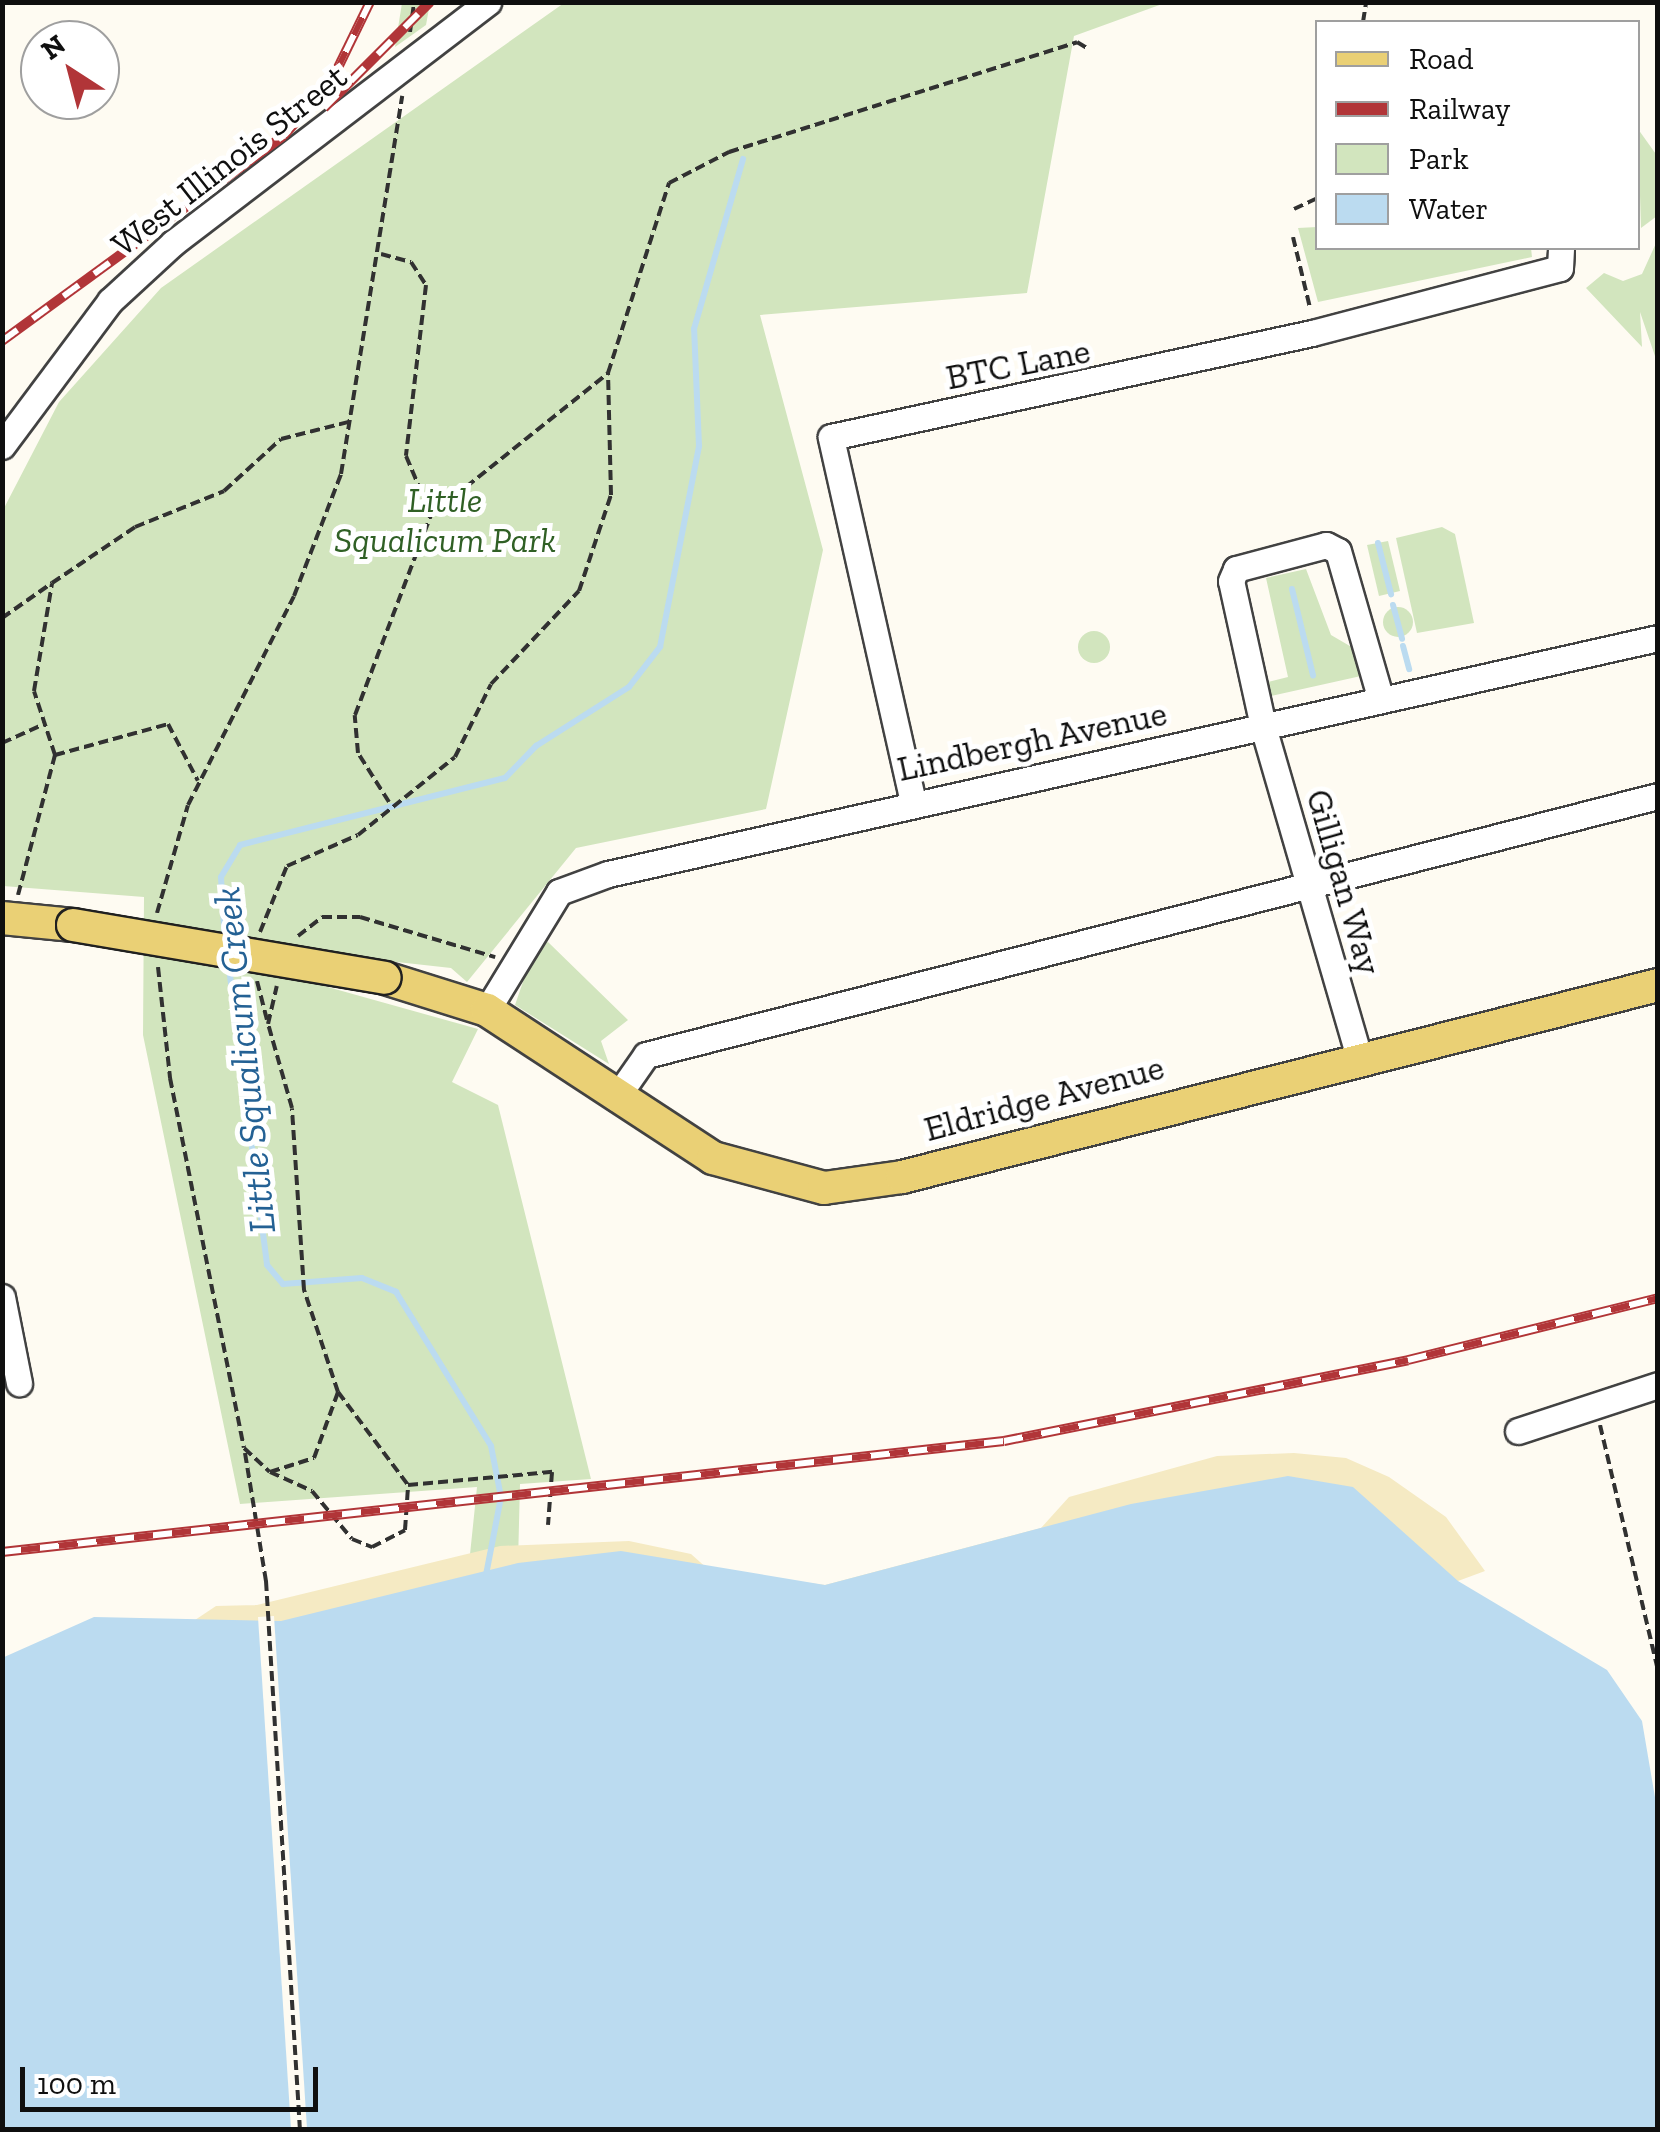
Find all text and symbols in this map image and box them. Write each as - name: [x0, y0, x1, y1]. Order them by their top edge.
- north arrow: [20, 20, 120, 120]
- legend: [1315, 20, 1640, 250]
- text: N: [35, 27, 72, 67]
- text: Road: [1409, 41, 1474, 77]
- street label: West Illinois Street: [103, 55, 355, 265]
- text: Railway: [1409, 91, 1510, 127]
- text: Park: [1409, 141, 1469, 177]
- text: Water: [1409, 191, 1488, 227]
- street label: BTC Lane: [942, 329, 1094, 399]
- park label: Little Squalicum Park: [334, 479, 556, 561]
- street label: Lindbergh Avenue: [893, 692, 1171, 790]
- street label: Gilligan Way: [1297, 784, 1391, 980]
- water label: Little Squalicum Creek: [204, 884, 286, 1236]
- street label: Eldridge Avenue: [919, 1046, 1169, 1150]
- scale bar: [25, 2047, 322, 2109]
- text: 100 m: [37, 2066, 116, 2102]

